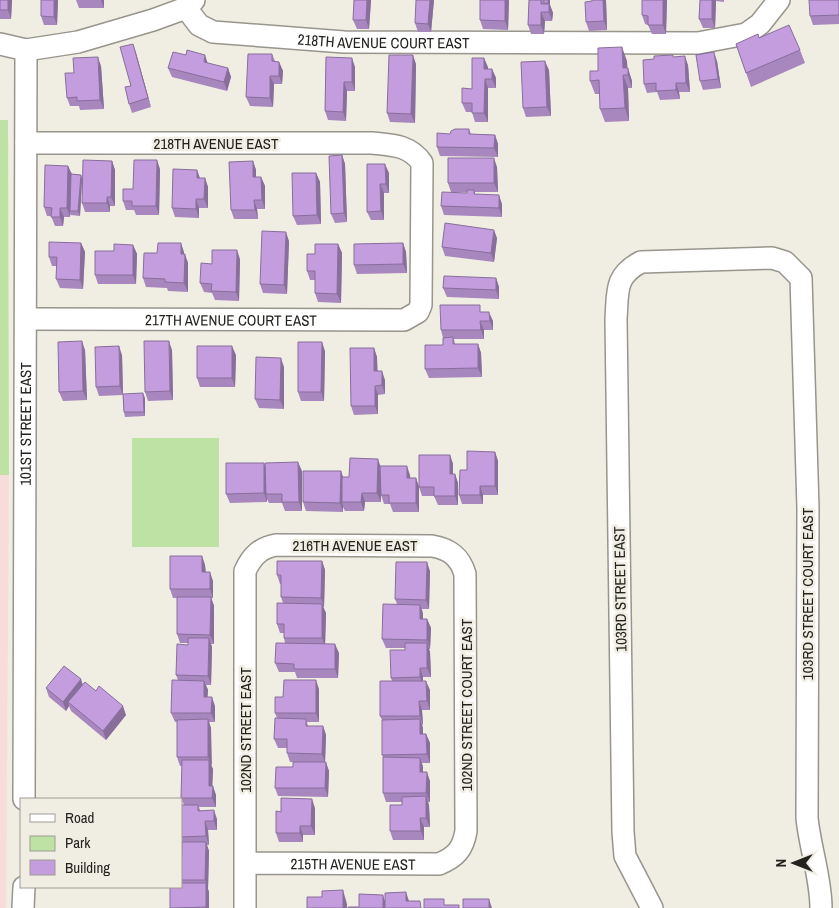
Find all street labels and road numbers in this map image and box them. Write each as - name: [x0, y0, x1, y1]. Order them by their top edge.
- street label: 218TH AVENUE COURT EAST: [297, 28, 470, 53]
- street label: 218TH AVENUE EAST: [154, 133, 279, 154]
- street label: 217TH AVENUE COURT EAST: [145, 309, 317, 330]
- street label: 101ST STREET EAST: [14, 362, 36, 486]
- street label: 103RD STREET COURT EAST: [797, 507, 818, 680]
- street label: 103RD STREET EAST: [608, 526, 632, 652]
- street label: 216TH AVENUE EAST: [293, 535, 418, 556]
- street label: 102ND STREET COURT EAST: [456, 618, 477, 791]
- street label: 102ND STREET EAST: [235, 667, 256, 793]
- street label: 215TH AVENUE EAST: [290, 853, 416, 874]

